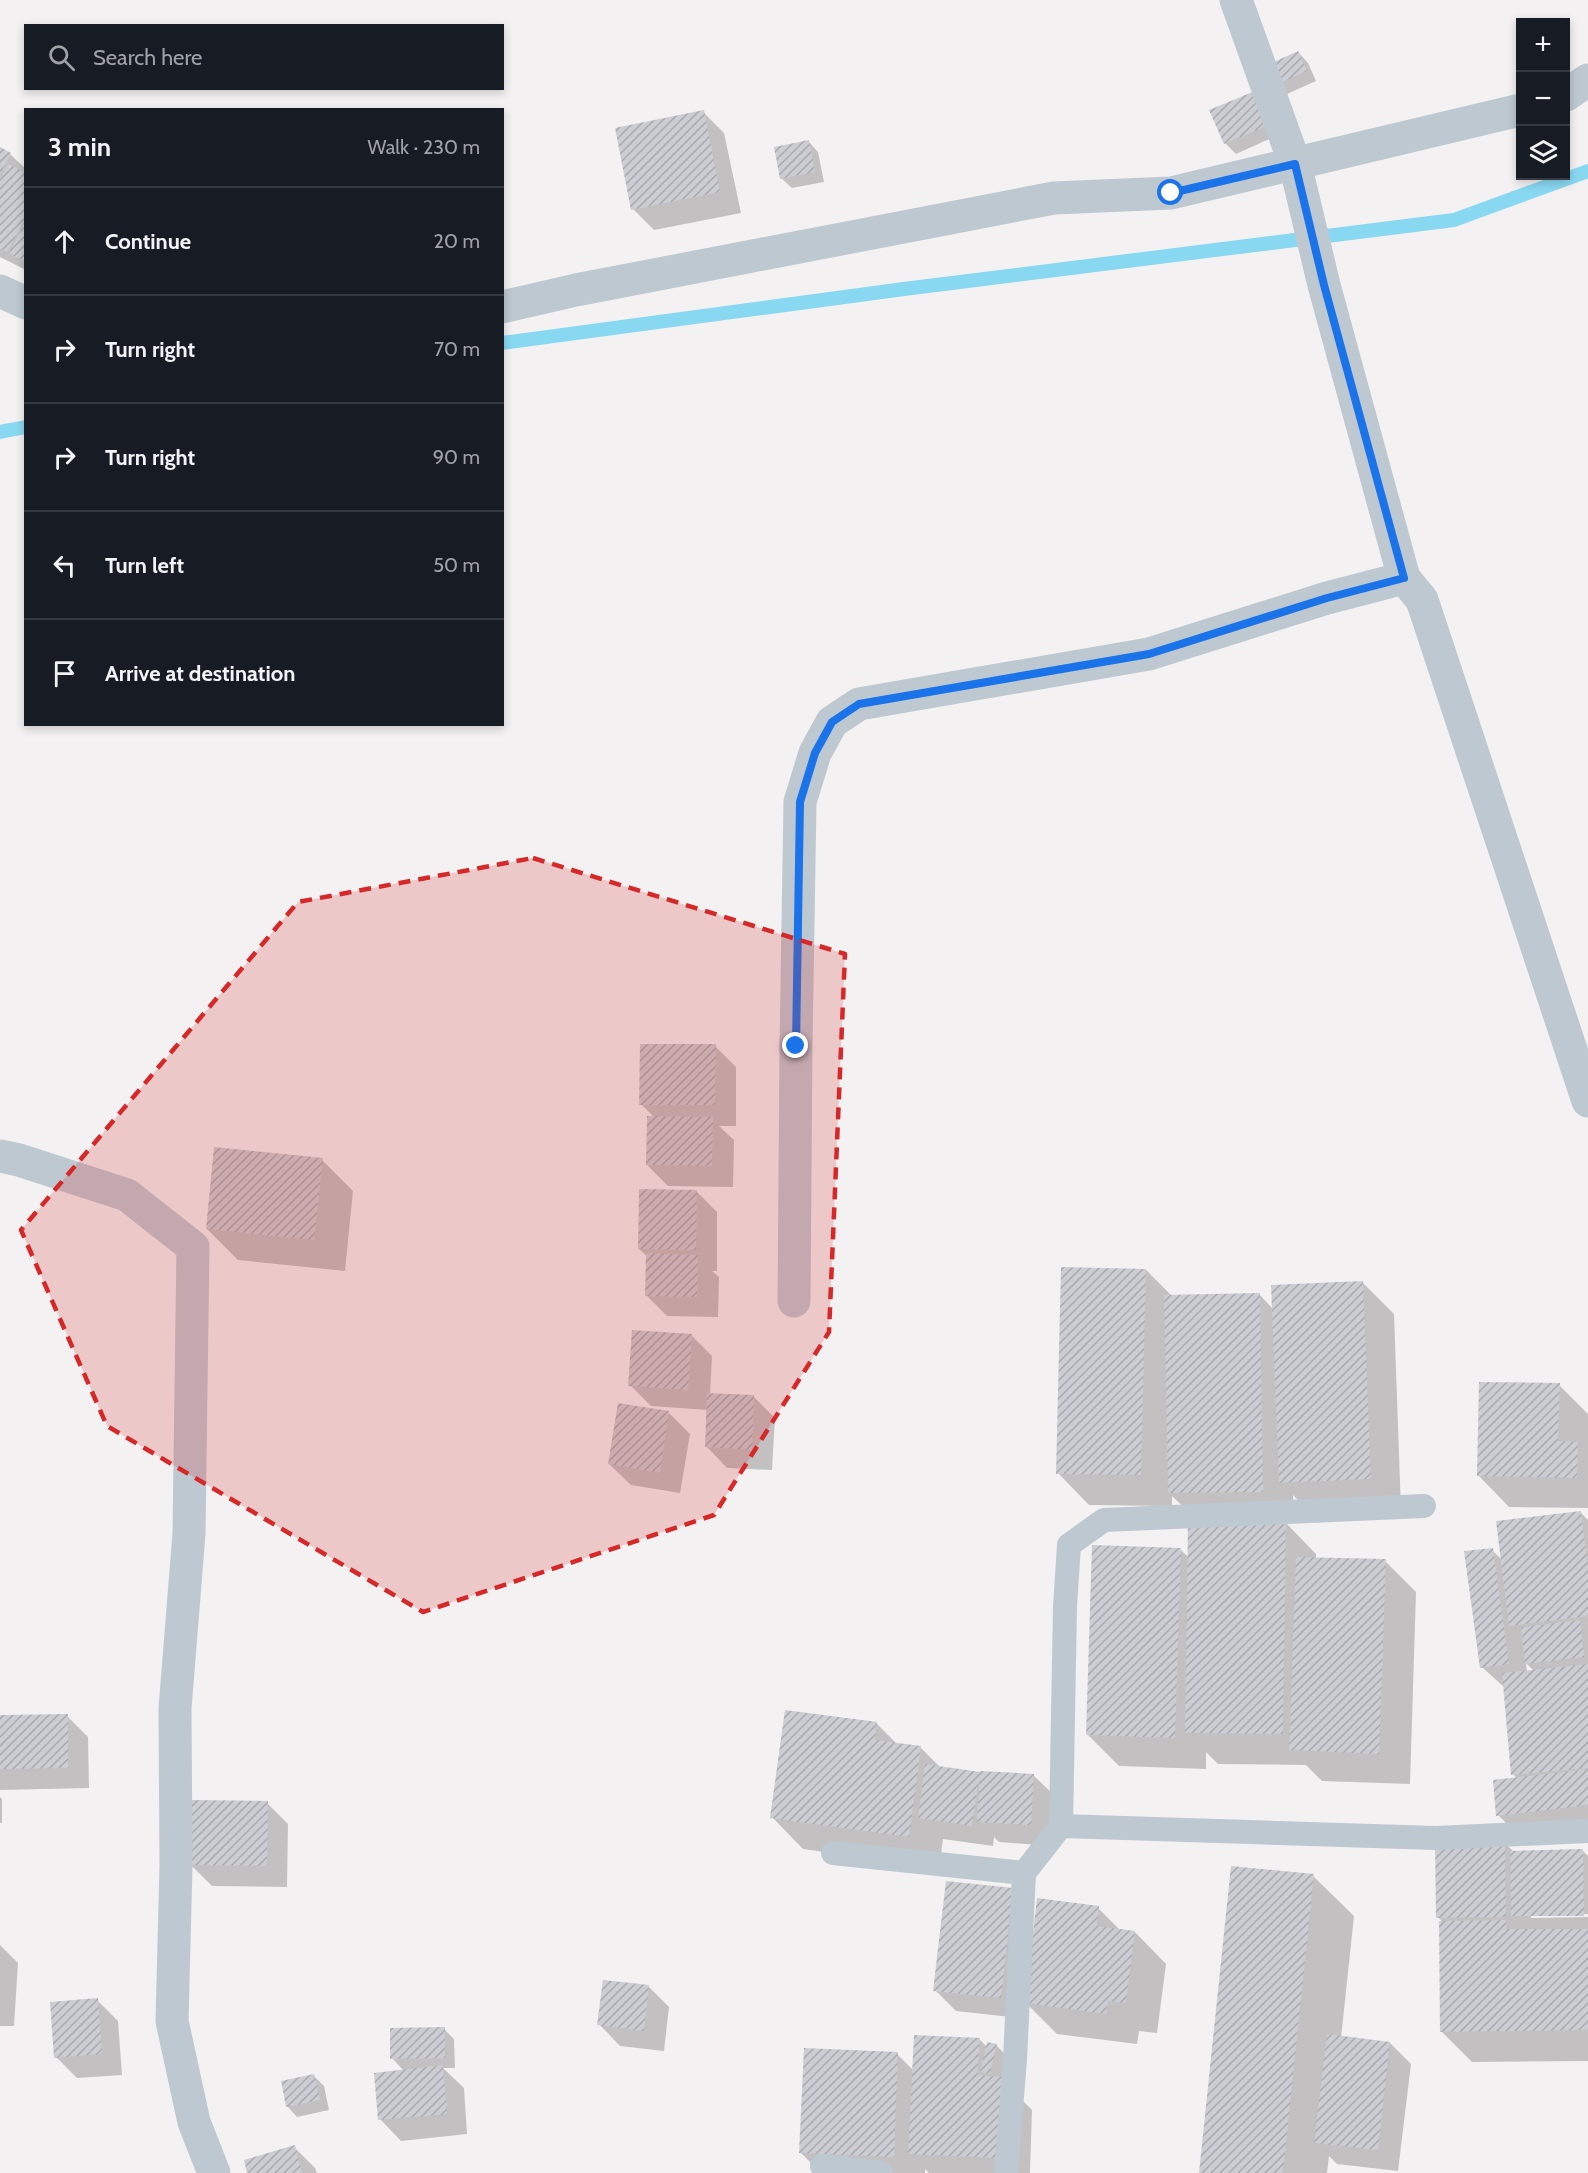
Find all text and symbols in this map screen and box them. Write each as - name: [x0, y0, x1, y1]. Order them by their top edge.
- map controls: [1516, 18, 1570, 180]
- button: +: [1516, 18, 1570, 72]
- search box: [24, 24, 504, 90]
- icon: search: [45, 41, 78, 74]
- text: Search here: [93, 44, 202, 71]
- button: −: [1516, 72, 1570, 126]
- button: layers: [1516, 126, 1570, 180]
- text: 3 min: [48, 131, 111, 163]
- text: Walk · 230 m: [368, 135, 480, 159]
- route start: [1157, 179, 1183, 205]
- icon: ahead: [48, 225, 81, 258]
- text: Continue: [105, 228, 191, 255]
- text: 20 m: [434, 229, 480, 253]
- icon: right: [48, 333, 81, 366]
- text: Turn right: [105, 336, 195, 363]
- text: 70 m: [434, 337, 480, 361]
- icon: right: [48, 441, 81, 474]
- text: Turn right: [105, 444, 195, 471]
- text: 90 m: [433, 445, 480, 469]
- icon: left: [48, 549, 81, 582]
- text: Turn left: [105, 552, 184, 579]
- text: 50 m: [433, 553, 480, 577]
- icon: arrive: [48, 657, 81, 690]
- text: Arrive at destination: [105, 660, 295, 687]
- route end: [782, 1032, 808, 1058]

